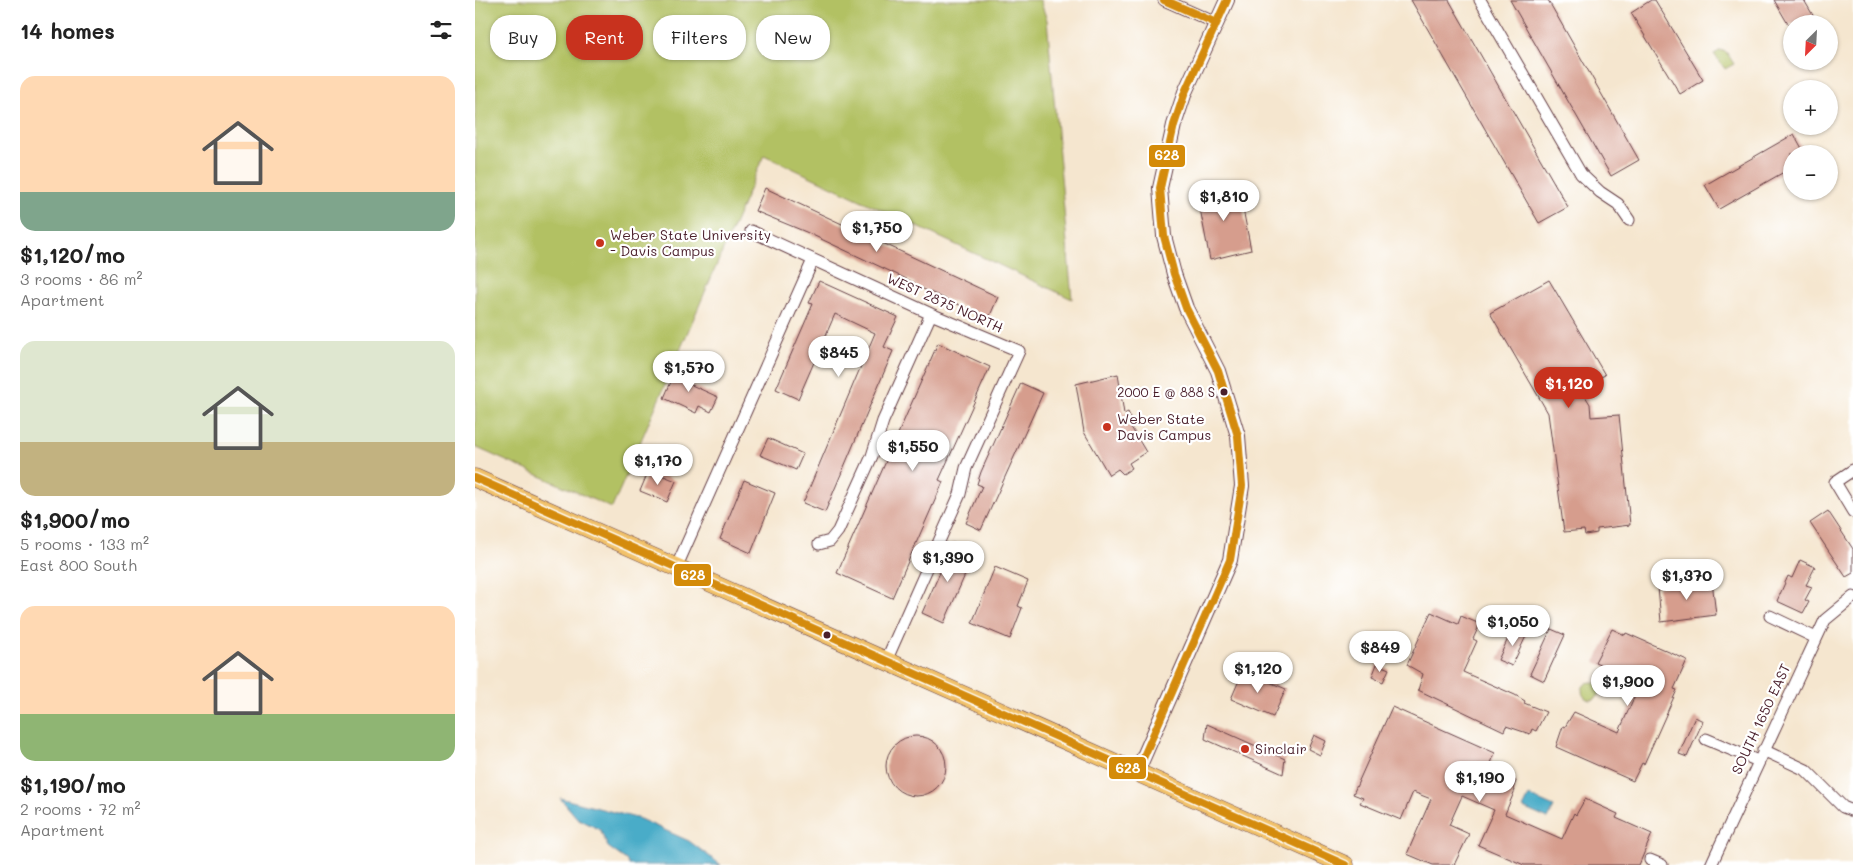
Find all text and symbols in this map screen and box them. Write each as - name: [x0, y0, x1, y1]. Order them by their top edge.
- chip: Buy: [490, 15, 556, 60]
- chip: Rent: [566, 15, 643, 60]
- chip: Filters: [653, 15, 746, 60]
- chip: New: [756, 15, 830, 60]
- north arrow: [1783, 15, 1837, 70]
- map controls: [1783, 15, 1838, 200]
- icon: filters: [427, 16, 455, 44]
- text: 14 homes: [20, 17, 115, 44]
- button: +: [1783, 80, 1838, 135]
- icon: home: [193, 108, 283, 198]
- line badge: 628: [1148, 144, 1186, 168]
- text: 628: [1155, 145, 1180, 164]
- button: −: [1783, 145, 1838, 200]
- pin: $1,810: [1183, 180, 1265, 222]
- text: $1,810: [1199, 185, 1249, 206]
- pin: $1,750: [836, 210, 918, 253]
- text: $1,750: [852, 216, 902, 237]
- place label: Weber State University - Davis Campus: [610, 225, 771, 260]
- marker: Weber State University - Davis Campus: [594, 237, 606, 249]
- text: $1,120/mo: [20, 241, 125, 268]
- text: 3 rooms · 86 m²: [20, 268, 143, 289]
- street label: WEST 2875 NORTH: [884, 268, 1006, 337]
- text: Apartment: [20, 289, 105, 310]
- pin: $845: [809, 336, 869, 378]
- text: $845: [819, 341, 859, 362]
- pin: $1,570: [648, 350, 730, 393]
- text: $1,570: [664, 356, 714, 377]
- pin: $1,120: [1528, 366, 1610, 409]
- text: $1,120: [1545, 372, 1593, 393]
- icon: home: [193, 373, 283, 463]
- place label: 2000 E @ 888 S: [1117, 383, 1215, 400]
- marker: 2000 E @ 888 S: [1219, 387, 1229, 397]
- place label: Weber State Davis Campus: [1117, 409, 1211, 444]
- marker: Weber State Davis Campus: [1101, 421, 1113, 433]
- pin: $1,550: [872, 430, 954, 472]
- text: $1,550: [888, 435, 938, 456]
- pin: $1,170: [617, 444, 699, 486]
- text: $1,170: [634, 449, 682, 470]
- text: $1,900/mo: [20, 506, 130, 533]
- text: 5 rooms · 133 m²: [20, 533, 149, 554]
- pin: $1,390: [907, 540, 989, 583]
- text: $1,390: [922, 546, 974, 567]
- text: East 800 South: [20, 554, 137, 575]
- pin: $1,370: [1646, 558, 1728, 601]
- line badge: 628: [673, 563, 712, 587]
- text: $1,370: [1662, 564, 1712, 585]
- text: 628: [681, 565, 706, 584]
- pin: $1,050: [1472, 604, 1554, 647]
- text: $1,050: [1487, 610, 1539, 631]
- unlabelled marker: [822, 630, 832, 640]
- pin: $849: [1350, 630, 1410, 673]
- text: $849: [1360, 636, 1400, 657]
- icon: home: [193, 638, 283, 728]
- pin: $1,120: [1217, 652, 1299, 694]
- text: $1,120: [1234, 657, 1282, 678]
- street label: SOUTH 1650 EAST: [1727, 660, 1795, 777]
- pin: $1,900: [1587, 664, 1669, 707]
- text: $1,900: [1602, 670, 1654, 691]
- place label: Sinclair: [1255, 739, 1307, 758]
- marker: Sinclair: [1239, 743, 1251, 755]
- line badge: 628: [1108, 756, 1147, 780]
- text: 628: [1116, 758, 1141, 777]
- pin: $1,190: [1439, 760, 1521, 803]
- text: $1,190: [1456, 766, 1504, 787]
- text: $1,190/mo: [20, 771, 126, 798]
- text: 2 rooms · 72 m²: [20, 798, 141, 819]
- text: Apartment: [20, 819, 105, 840]

